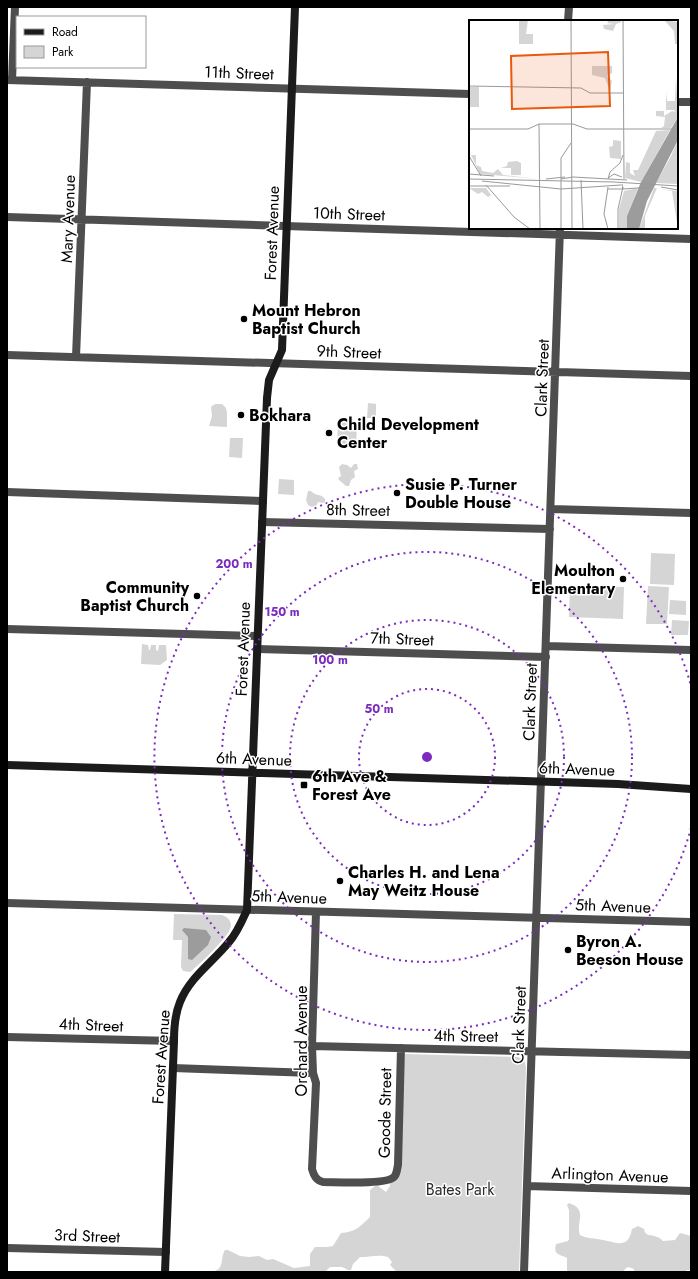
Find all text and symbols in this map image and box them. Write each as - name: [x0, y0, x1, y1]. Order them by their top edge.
- legend: [16, 16, 146, 68]
- inset map: [469, 20, 678, 229]
- text: Road: [52, 23, 78, 41]
- text: Park: [52, 43, 74, 61]
- street label: 11th Street: [204, 60, 274, 86]
- street label: Mary Avenue: [55, 174, 81, 264]
- street label: Forest Avenue: [259, 185, 285, 281]
- street label: 10th Street: [313, 201, 386, 227]
- place label: Mount Hebron Baptist Church: [252, 299, 361, 340]
- marker: Mount Hebron Baptist Church: [239, 314, 249, 324]
- street label: 9th Street: [316, 339, 382, 365]
- street label: Clark Street: [529, 339, 555, 417]
- place label: Bokhara: [249, 404, 311, 427]
- marker: Bokhara: [236, 410, 246, 420]
- place label: Child Development Center: [337, 413, 480, 454]
- marker: Child Development Center: [324, 428, 334, 438]
- place label: Susie P. Turner Double House: [405, 473, 518, 514]
- marker: Susie P. Turner Double House: [392, 488, 402, 498]
- street label: 8th Street: [326, 498, 390, 522]
- text: 200 m: [215, 555, 253, 573]
- place label: Moulton Elementary: [531, 559, 616, 600]
- marker: Moulton Elementary: [618, 574, 628, 584]
- place label: Community Baptist Church: [80, 576, 190, 617]
- marker: Community Baptist Church: [192, 591, 202, 601]
- street label: Forest Avenue: [230, 601, 256, 697]
- text: 150 m: [264, 603, 300, 621]
- street label: 7th Street: [370, 626, 434, 652]
- text: 100 m: [312, 651, 348, 669]
- street label: Clark Street: [517, 663, 543, 741]
- text: 50 m: [364, 700, 394, 718]
- street label: 6th Avenue: [216, 746, 292, 772]
- centre of rings: [420, 750, 434, 764]
- street label: 6th Avenue: [539, 756, 615, 782]
- place label: 6th Ave & Forest Ave: [312, 765, 391, 806]
- marker: 6th Ave & Forest Ave: [299, 780, 309, 790]
- place label: Charles H. and Lena May Weitz House: [348, 861, 500, 902]
- marker: Charles H. and Lena May Weitz House: [335, 876, 345, 886]
- street label: 5th Avenue: [251, 884, 327, 910]
- street label: 5th Avenue: [575, 893, 651, 919]
- place label: Byron A. Beeson House: [576, 930, 683, 971]
- marker: Byron A. Beeson House: [563, 945, 573, 955]
- street label: Orchard Avenue: [290, 986, 313, 1096]
- street label: Clark Street: [506, 986, 532, 1064]
- street label: Forest Avenue: [146, 1009, 176, 1105]
- street label: 4th Street: [58, 1012, 124, 1038]
- street label: 4th Street: [434, 1024, 499, 1048]
- street label: Goode Street: [373, 1068, 397, 1158]
- street label: Arlington Avenue: [551, 1161, 669, 1189]
- park label: Bates Park: [426, 1178, 495, 1201]
- street label: 3rd Street: [53, 1223, 121, 1249]

